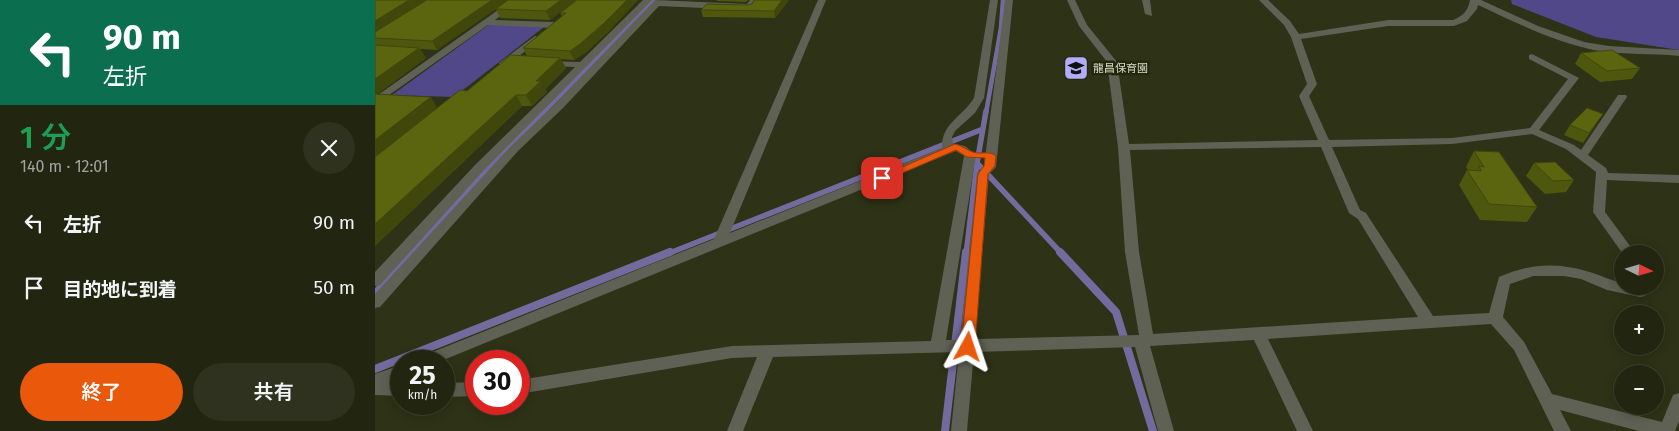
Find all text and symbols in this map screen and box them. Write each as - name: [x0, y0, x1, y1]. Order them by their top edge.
- text: 90 m: [103, 16, 181, 58]
- icon: left: [20, 20, 85, 85]
- school or university icon: 龍昌保育園: [1063, 55, 1089, 81]
- place label: 龍昌保育園: [1093, 62, 1148, 75]
- text: 左折: [103, 63, 147, 90]
- text: 1 分: [20, 120, 71, 156]
- button: close: [303, 122, 355, 174]
- text: 140 m · 12:01: [20, 157, 109, 176]
- pin: [861, 157, 903, 199]
- icon: arrive: [868, 164, 896, 192]
- icon: left: [20, 209, 48, 237]
- text: 90 m: [313, 211, 355, 234]
- text: 左折: [63, 213, 101, 236]
- north arrow: [1614, 245, 1664, 295]
- map controls: [1614, 245, 1664, 415]
- icon: arrive: [20, 274, 48, 302]
- text: 50 m: [314, 276, 355, 299]
- text: 目的地に到着: [63, 278, 177, 301]
- button: +: [1614, 305, 1664, 355]
- position arrow: [941, 320, 993, 372]
- speed limit sign: 30: [465, 350, 530, 415]
- text: 25: [409, 361, 436, 391]
- button: 終了: [20, 363, 183, 421]
- button: 共有: [193, 363, 355, 421]
- button: −: [1614, 365, 1664, 415]
- text: km/h: [408, 388, 437, 402]

